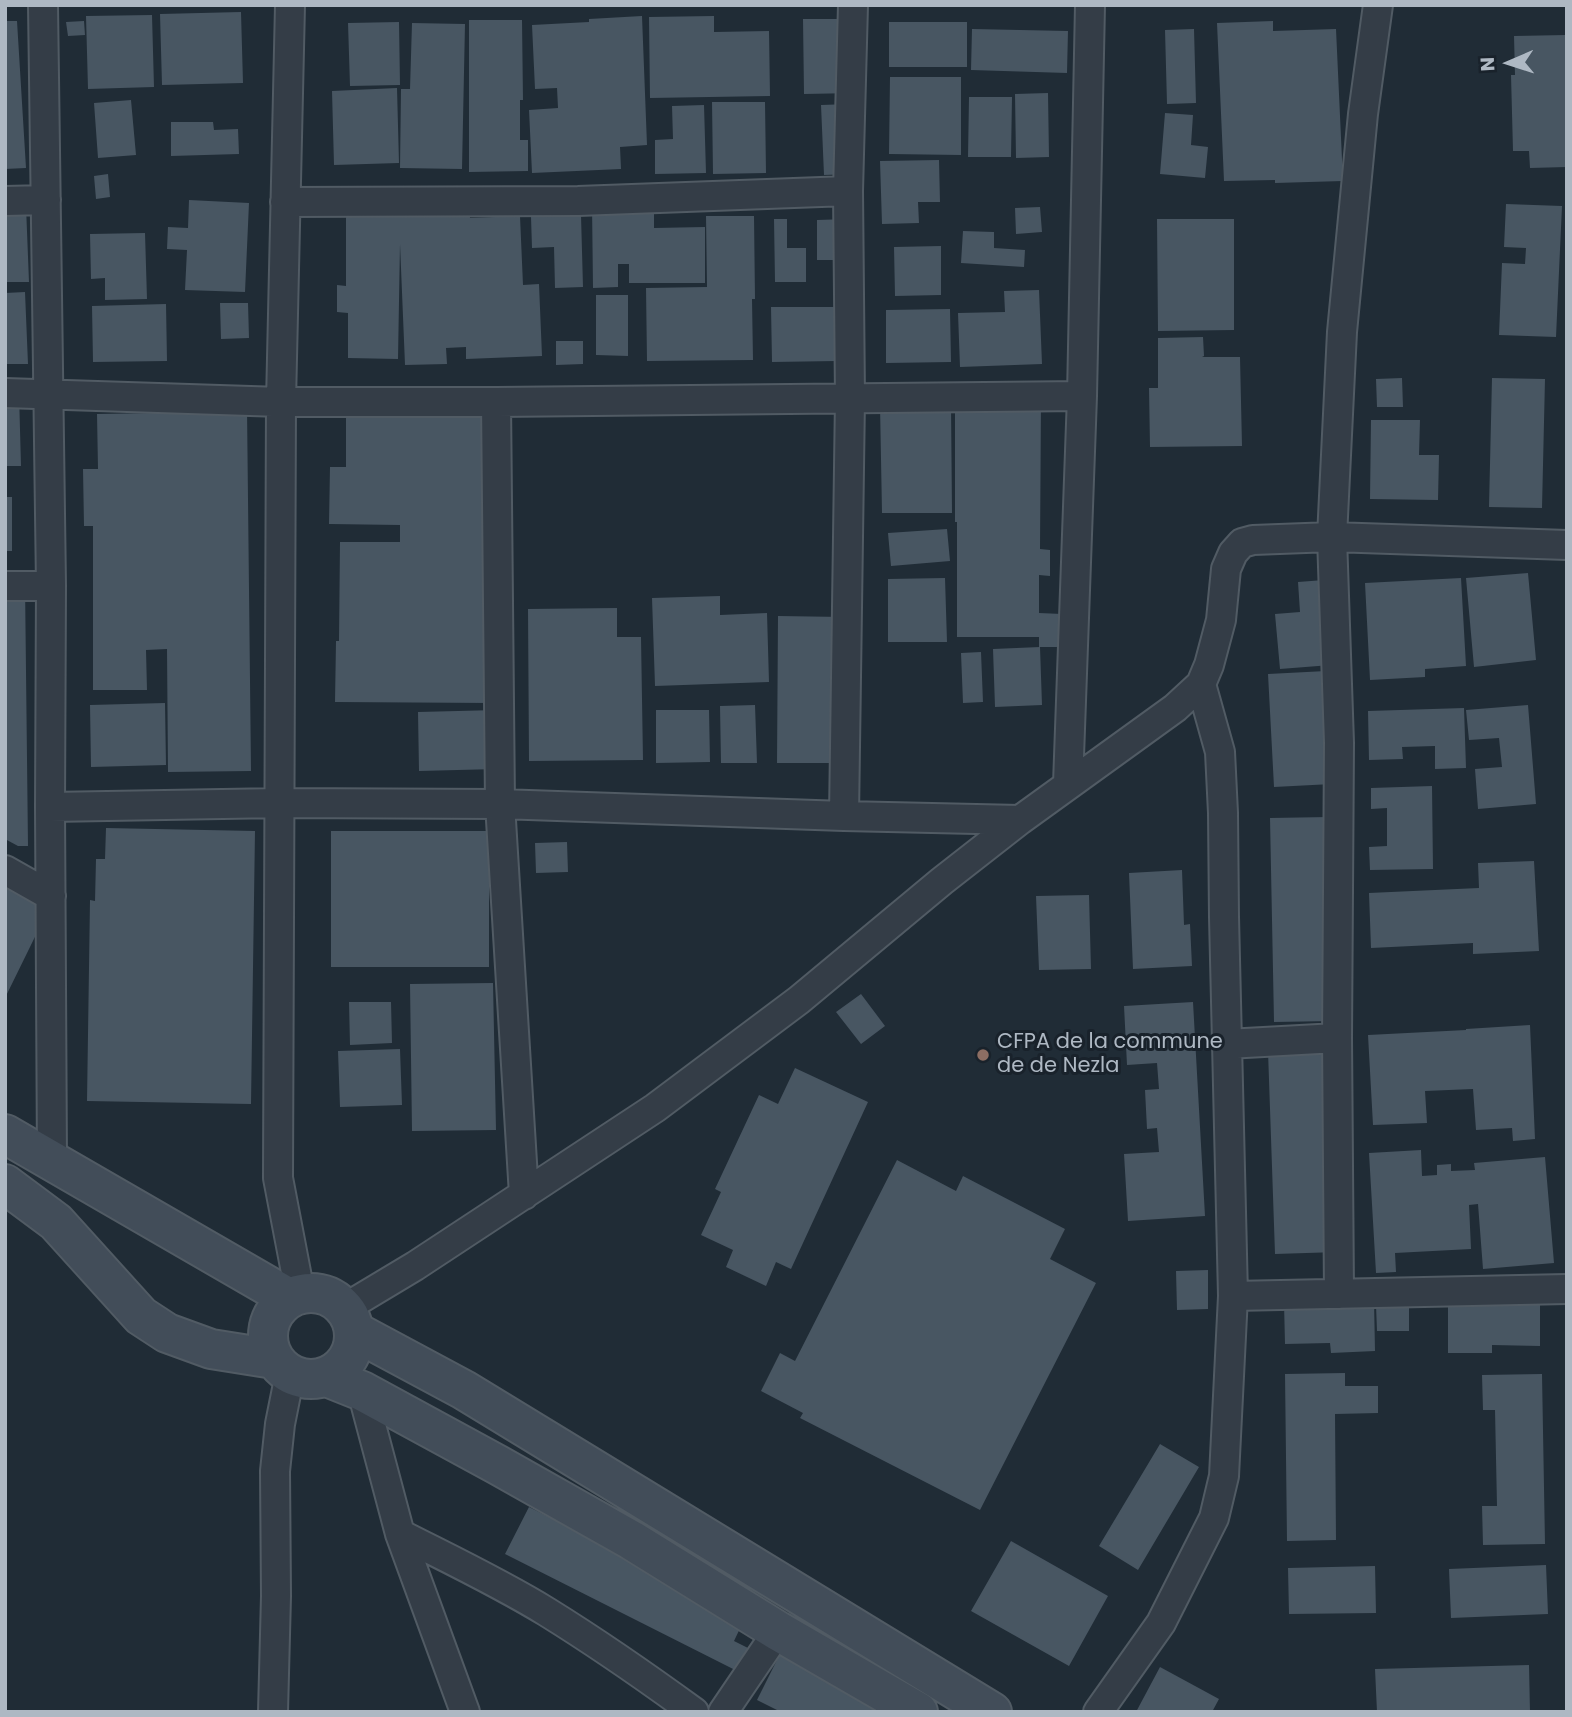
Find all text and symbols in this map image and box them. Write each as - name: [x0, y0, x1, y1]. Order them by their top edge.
- north arrow: [1474, 28, 1544, 98]
- text: N: [1474, 56, 1501, 72]
- place label: CFPA de la commune de de Nezla: [997, 1030, 1223, 1080]
- marker: CFPA de la commune de de Nezla: [975, 1047, 991, 1063]

